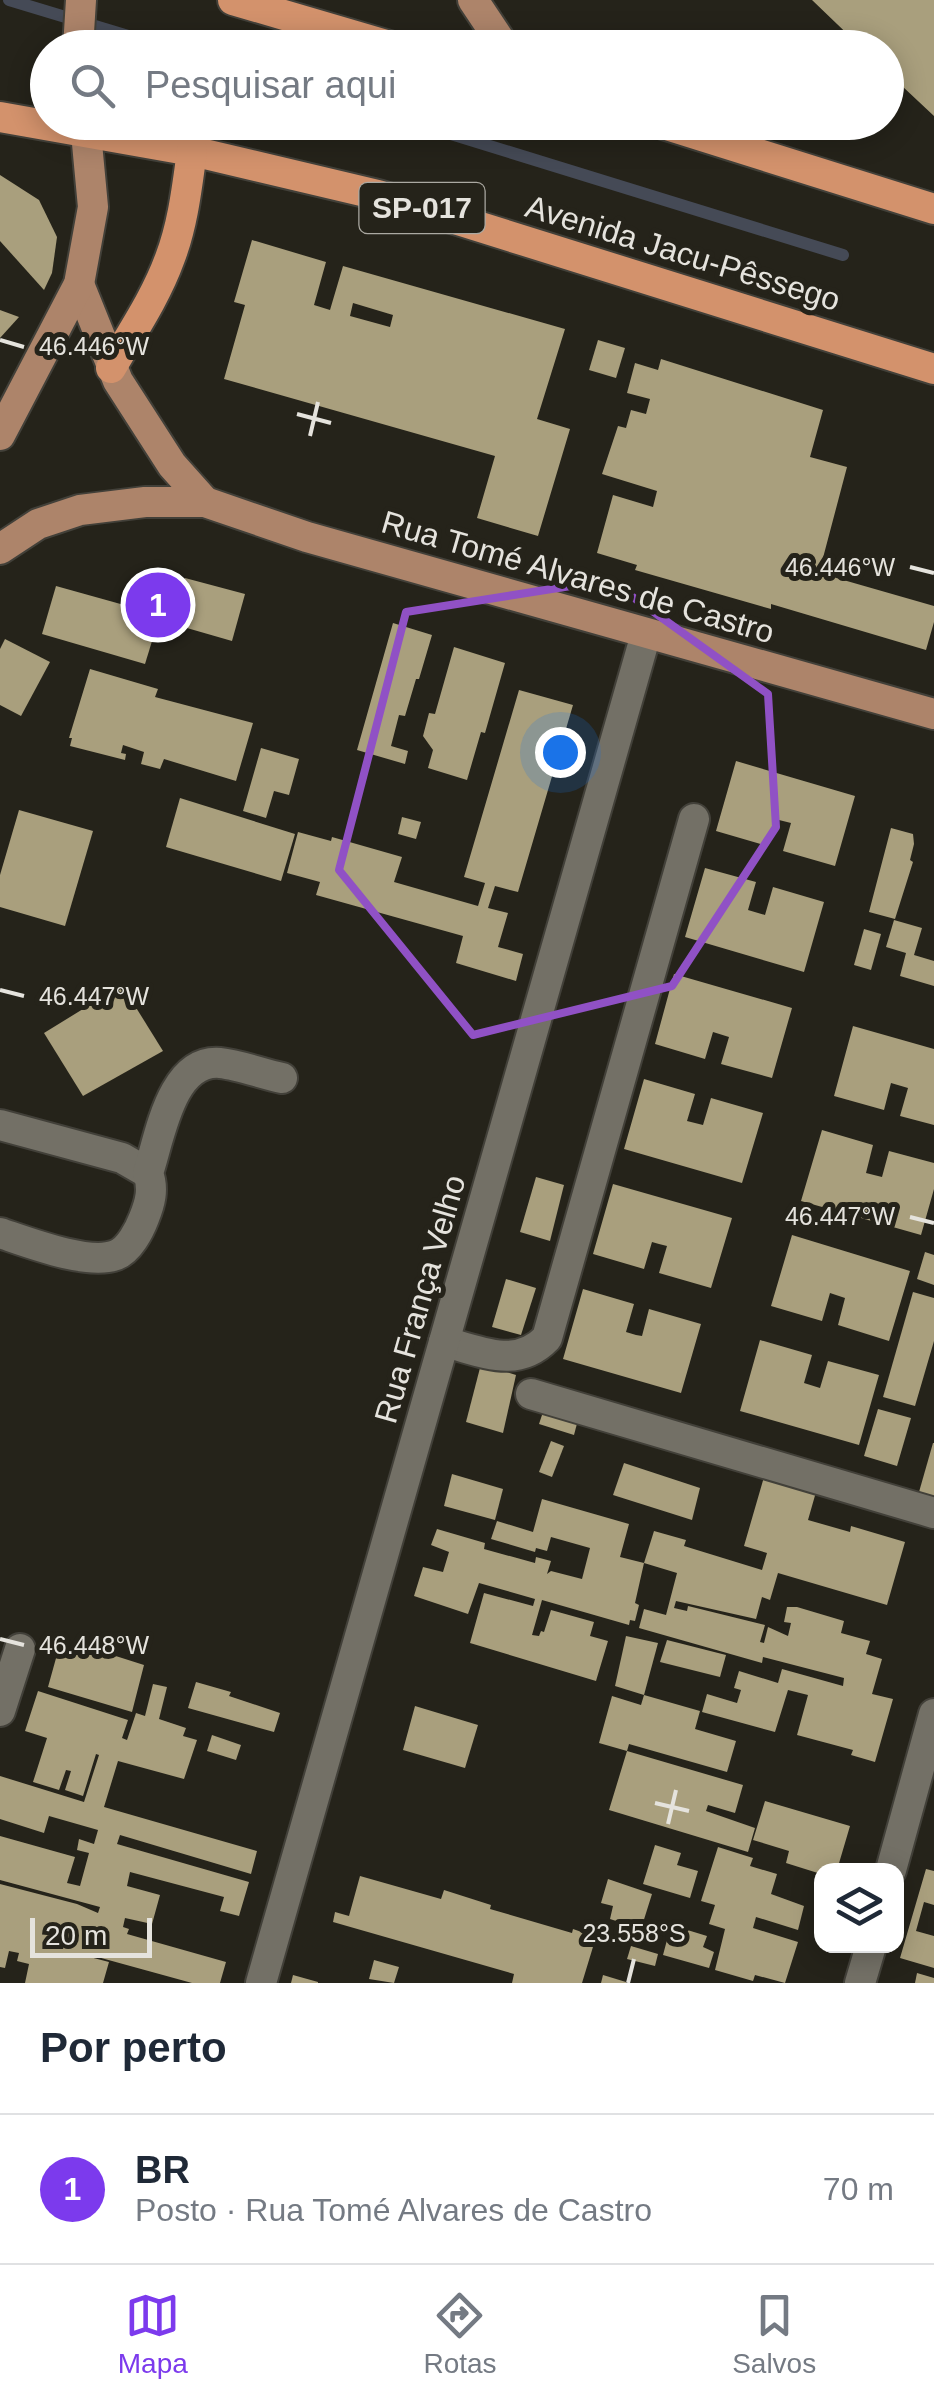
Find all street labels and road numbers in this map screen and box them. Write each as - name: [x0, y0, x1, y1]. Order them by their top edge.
- road number: SP-017: [360, 183, 484, 233]
- street label: Avenida Jacu-Pêssego: [522, 188, 844, 318]
- street label: Rua Tomé Alvares de Castro: [378, 504, 778, 650]
- street label: Rua França Velho: [367, 1171, 473, 1427]

